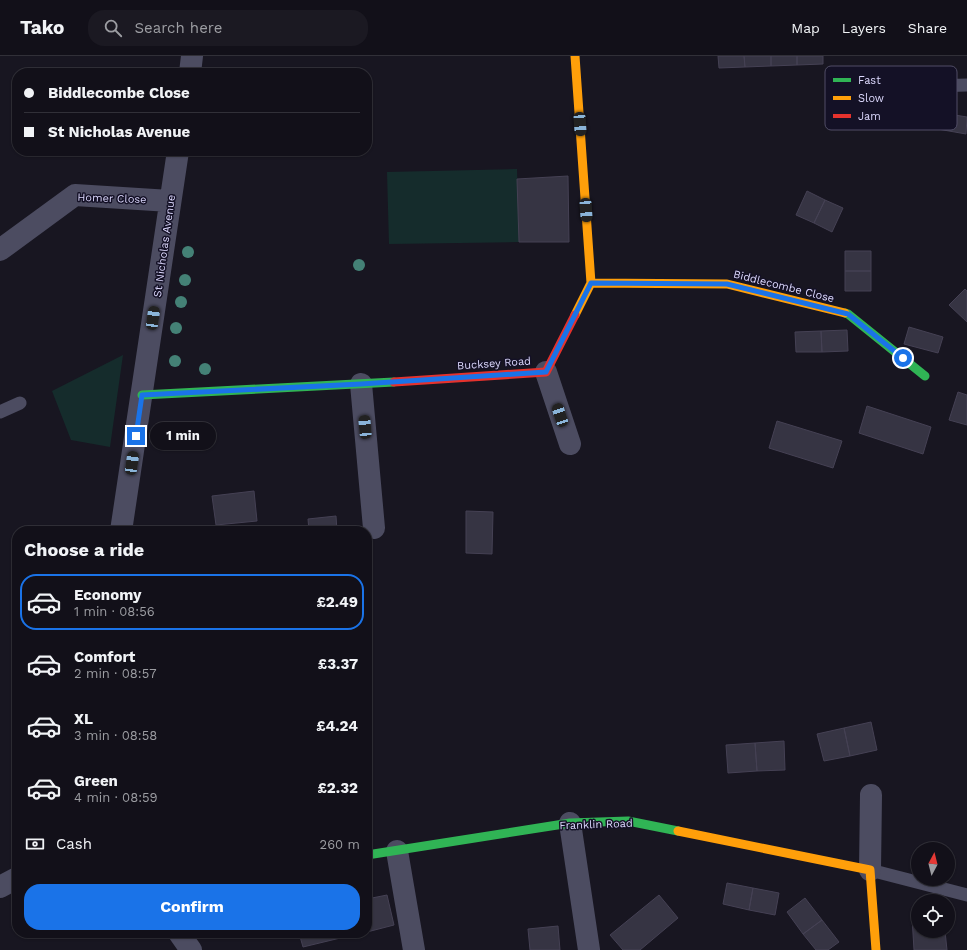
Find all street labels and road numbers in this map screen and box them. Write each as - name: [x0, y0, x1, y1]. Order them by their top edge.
- street label: Homer Close: [77, 191, 147, 206]
- street label: St Nicholas Avenue: [151, 194, 178, 298]
- street label: Biddlecombe Close: [732, 268, 836, 305]
- street label: Bucksey Road: [457, 354, 531, 373]
- street label: Franklin Road: [559, 817, 633, 832]

